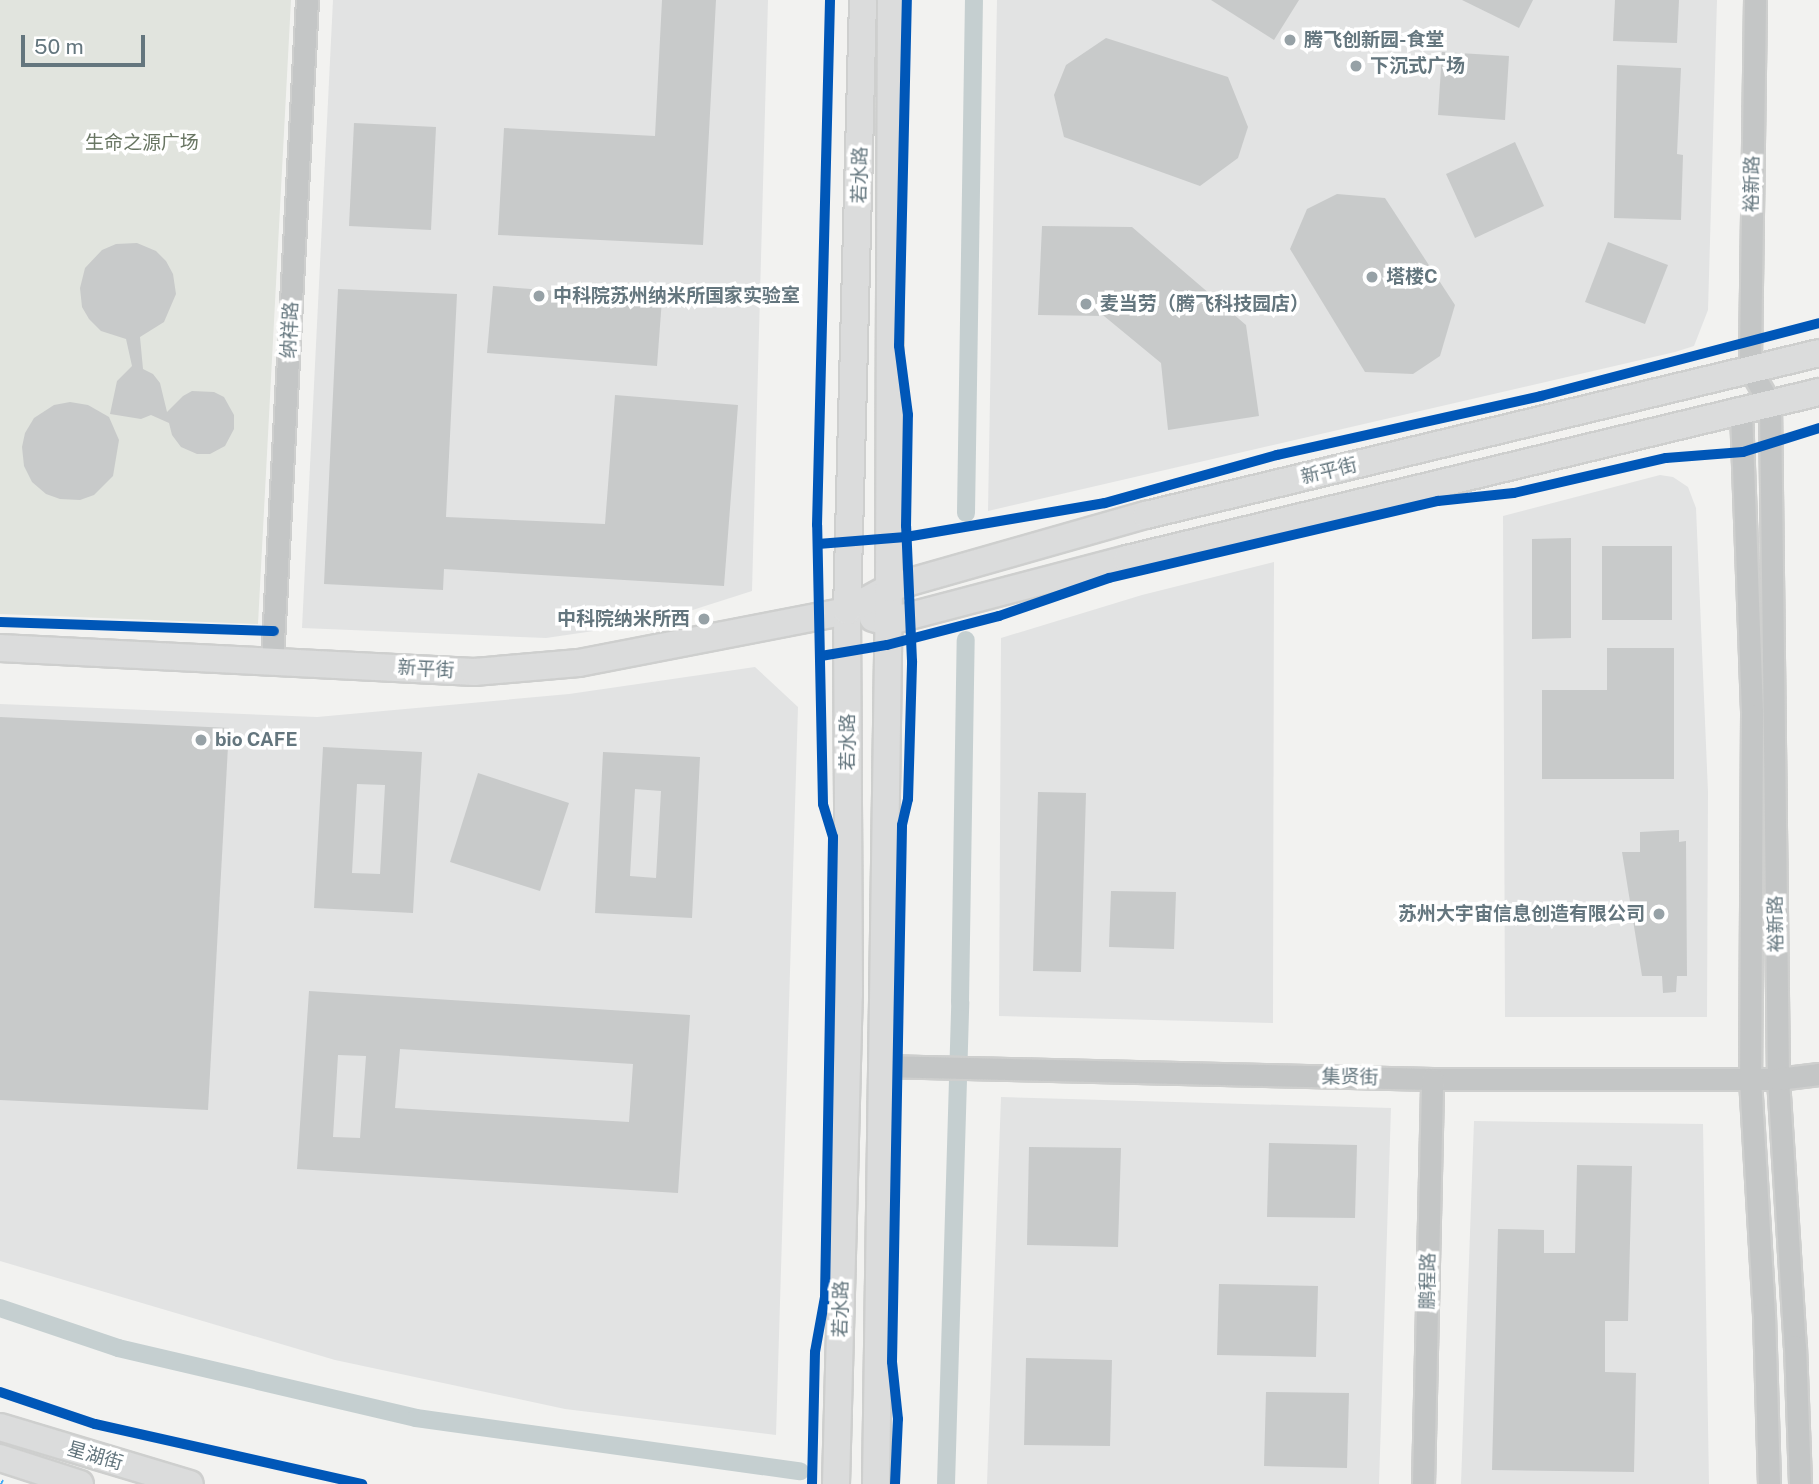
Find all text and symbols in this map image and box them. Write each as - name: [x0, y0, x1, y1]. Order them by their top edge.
- scale bar: [24, 21, 149, 65]
- place label: 腾飞创新园-食堂: [1304, 29, 1444, 51]
- marker: 腾飞创新园-食堂: [1282, 32, 1298, 48]
- text: 50 m: [34, 34, 84, 59]
- place label: 下沉式广场: [1370, 55, 1465, 77]
- marker: 下沉式广场: [1348, 58, 1364, 74]
- park label: 生命之源广场: [85, 132, 199, 154]
- street label: 若水路: [848, 146, 872, 204]
- street label: 裕新路: [1740, 155, 1764, 213]
- place label: 塔楼C: [1386, 266, 1438, 288]
- marker: 塔楼C: [1364, 269, 1380, 285]
- place label: 中科院苏州纳米所国家实验室: [553, 285, 800, 307]
- marker: 中科院苏州纳米所国家实验室: [531, 288, 547, 304]
- place label: 麦当劳（腾飞科技园店）: [1100, 293, 1309, 315]
- marker: 麦当劳（腾飞科技园店）: [1078, 296, 1094, 312]
- street label: 纳祥路: [277, 301, 303, 359]
- street label: 新平街: [1299, 453, 1359, 489]
- place label: 中科院纳米所西: [557, 608, 690, 630]
- marker: 中科院纳米所西: [696, 611, 712, 627]
- street label: 新平街: [397, 656, 455, 682]
- street label: 若水路: [837, 714, 859, 770]
- place label: bio CAFE: [215, 729, 298, 751]
- marker: bio CAFE: [193, 732, 209, 748]
- street label: 裕新路: [1764, 895, 1788, 953]
- place label: 苏州大宇宙信息创造有限公司: [1398, 903, 1645, 925]
- marker: 苏州大宇宙信息创造有限公司: [1651, 906, 1667, 922]
- street label: 集贤街: [1321, 1065, 1379, 1089]
- street label: 鹏程路: [1416, 1252, 1440, 1310]
- street label: 若水路: [829, 1280, 853, 1338]
- street label: 星湖街: [64, 1437, 126, 1475]

